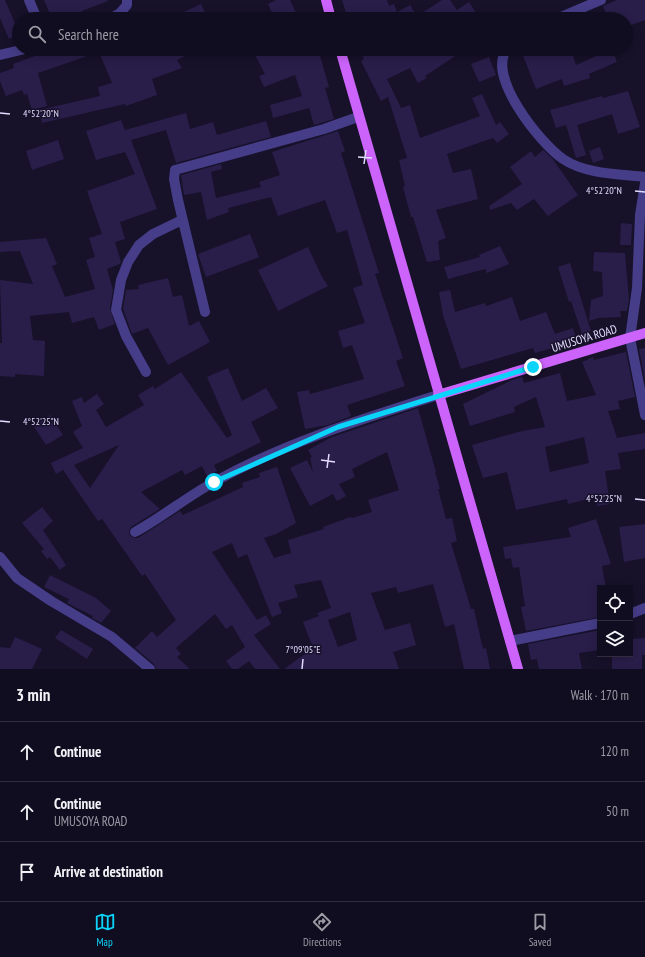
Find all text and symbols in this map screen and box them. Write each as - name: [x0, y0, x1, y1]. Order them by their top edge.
- search box: [12, 12, 633, 56]
- icon: search: [26, 23, 48, 45]
- text: Search here: [58, 25, 119, 44]
- text: 4°52'20"N: [23, 107, 59, 120]
- text: 4°52'20"N: [586, 184, 622, 197]
- street label: UMUSOYA ROAD: [549, 321, 619, 355]
- route end: [524, 358, 542, 376]
- text: 4°52'25"N: [23, 415, 59, 428]
- route start: [205, 473, 223, 491]
- text: 4°52'25"N: [586, 492, 622, 505]
- map controls: [597, 585, 633, 657]
- button: locate: [597, 585, 633, 621]
- button: layers: [597, 621, 633, 657]
- text: 7°09'05"E: [286, 643, 320, 656]
- text: 3 min: [16, 684, 50, 706]
- text: Walk · 170 m: [571, 687, 629, 704]
- icon: ahead: [16, 741, 38, 763]
- text: Continue: [54, 742, 101, 761]
- text: 120 m: [600, 743, 629, 760]
- text: Continue: [54, 794, 101, 813]
- icon: ahead: [16, 801, 38, 823]
- text: 50 m: [606, 803, 629, 820]
- text: UMUSOYA ROAD: [54, 813, 127, 830]
- icon: arrive: [16, 861, 38, 883]
- text: Arrive at destination: [54, 862, 163, 881]
- tab: Map: [94, 911, 116, 949]
- tab: Directions: [303, 911, 341, 949]
- tab: Saved: [529, 911, 551, 949]

